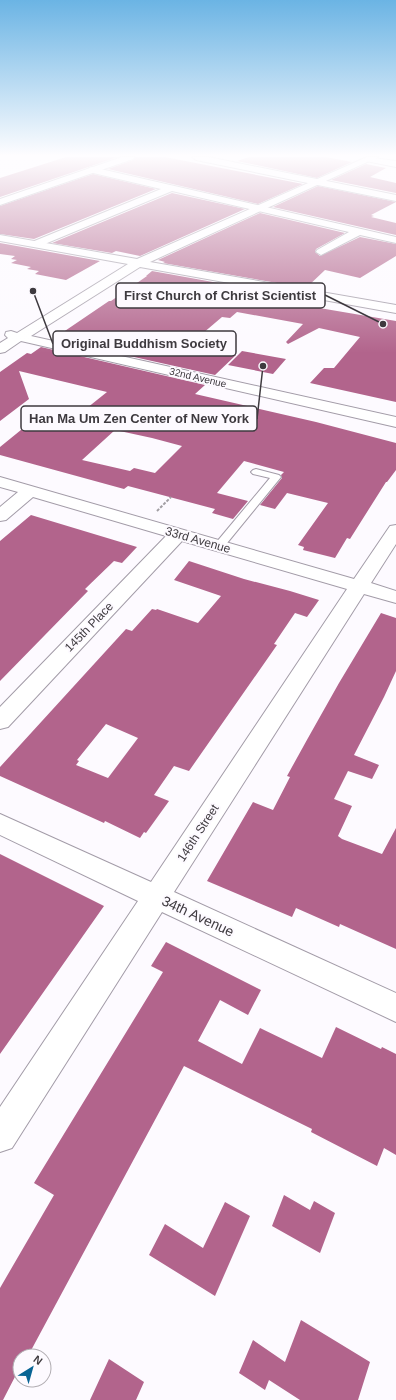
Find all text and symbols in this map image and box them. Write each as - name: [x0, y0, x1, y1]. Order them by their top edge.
- callout: First Church of Christ Scientist: [116, 283, 325, 308]
- text: First Church of Christ Scientist: [124, 288, 317, 303]
- callout: Original Buddhism Society: [53, 331, 236, 356]
- text: Original Buddhism Society: [61, 336, 228, 351]
- street label: 32nd Avenue: [168, 366, 228, 389]
- callout: Han Ma Um Zen Center of New York: [21, 406, 257, 431]
- text: Han Ma Um Zen Center of New York: [29, 411, 250, 426]
- street label: 33rd Avenue: [164, 524, 233, 556]
- street label: 145th Place: [62, 599, 116, 655]
- street label: 146th Street: [174, 801, 222, 864]
- street label: 34th Avenue: [159, 892, 237, 940]
- north arrow: [12, 1348, 52, 1388]
- text: N: [31, 1353, 45, 1367]

